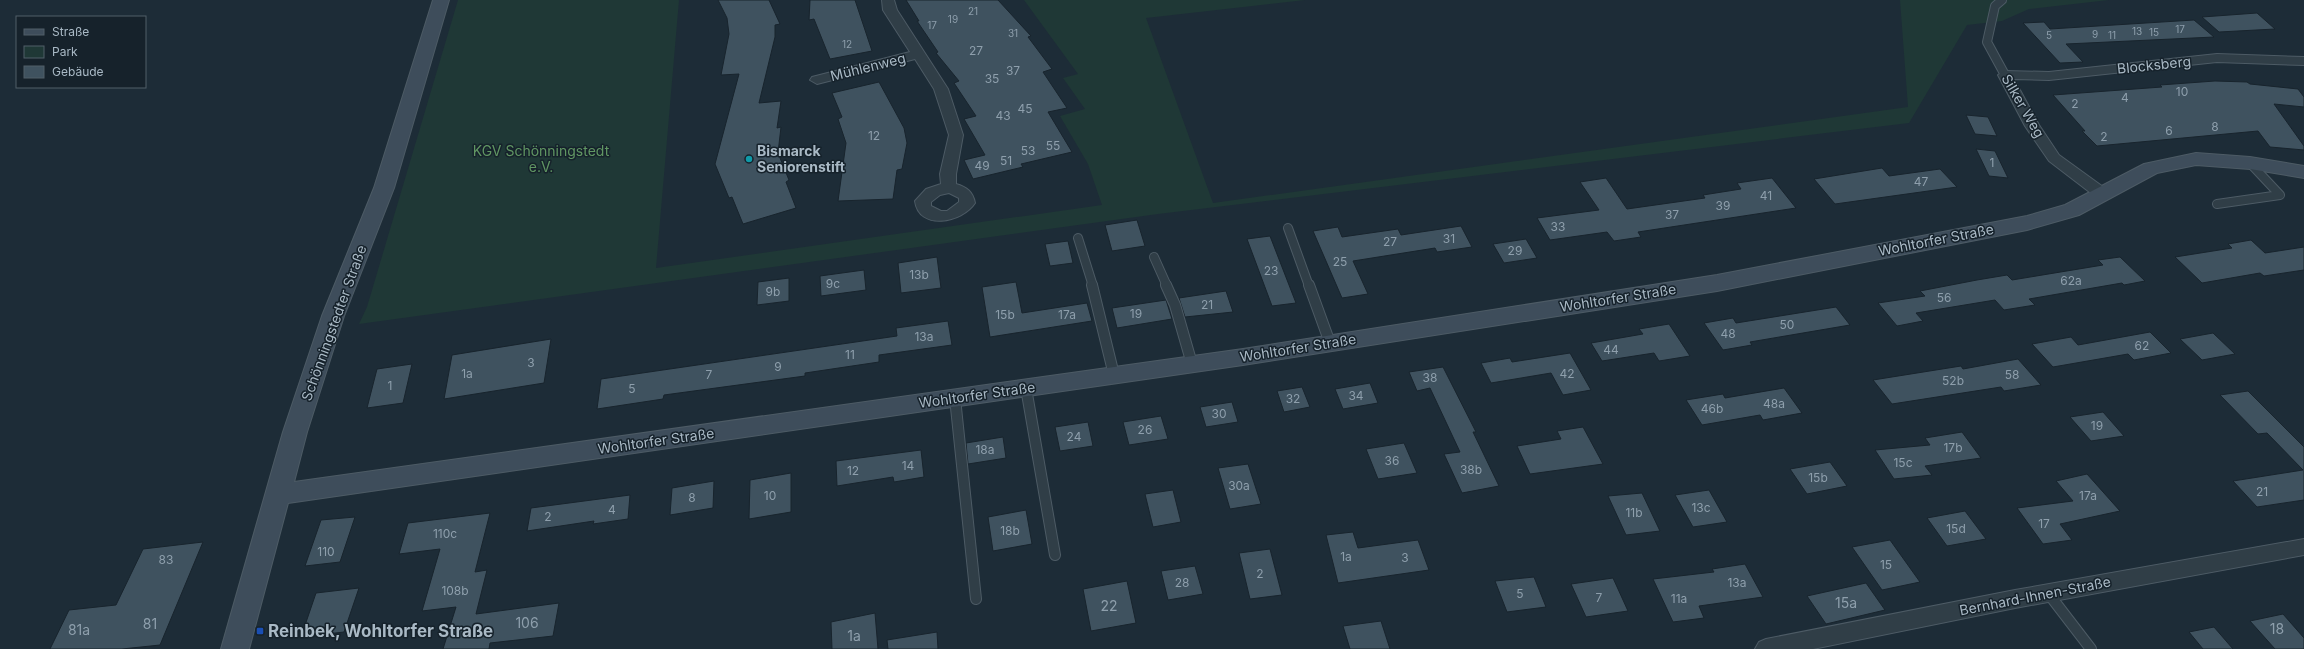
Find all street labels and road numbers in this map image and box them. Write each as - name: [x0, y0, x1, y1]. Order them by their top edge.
- street label: Mühlenweg: [828, 49, 907, 84]
- street label: Blocksberg: [2116, 52, 2192, 77]
- street label: Silker Weg: [1998, 71, 2048, 140]
- street label: Wohltorfer Straße: [1877, 220, 1995, 259]
- street label: Schönningstedter Straße: [297, 243, 370, 403]
- street label: Wohltorfer Straße: [1559, 280, 1677, 315]
- street label: Wohltorfer Straße: [1239, 330, 1357, 365]
- street label: Wohltorfer Straße: [918, 378, 1036, 411]
- street label: Wohltorfer Straße: [597, 424, 715, 457]
- street label: Bernhard-Ihnen-Straße: [1958, 572, 2112, 619]

